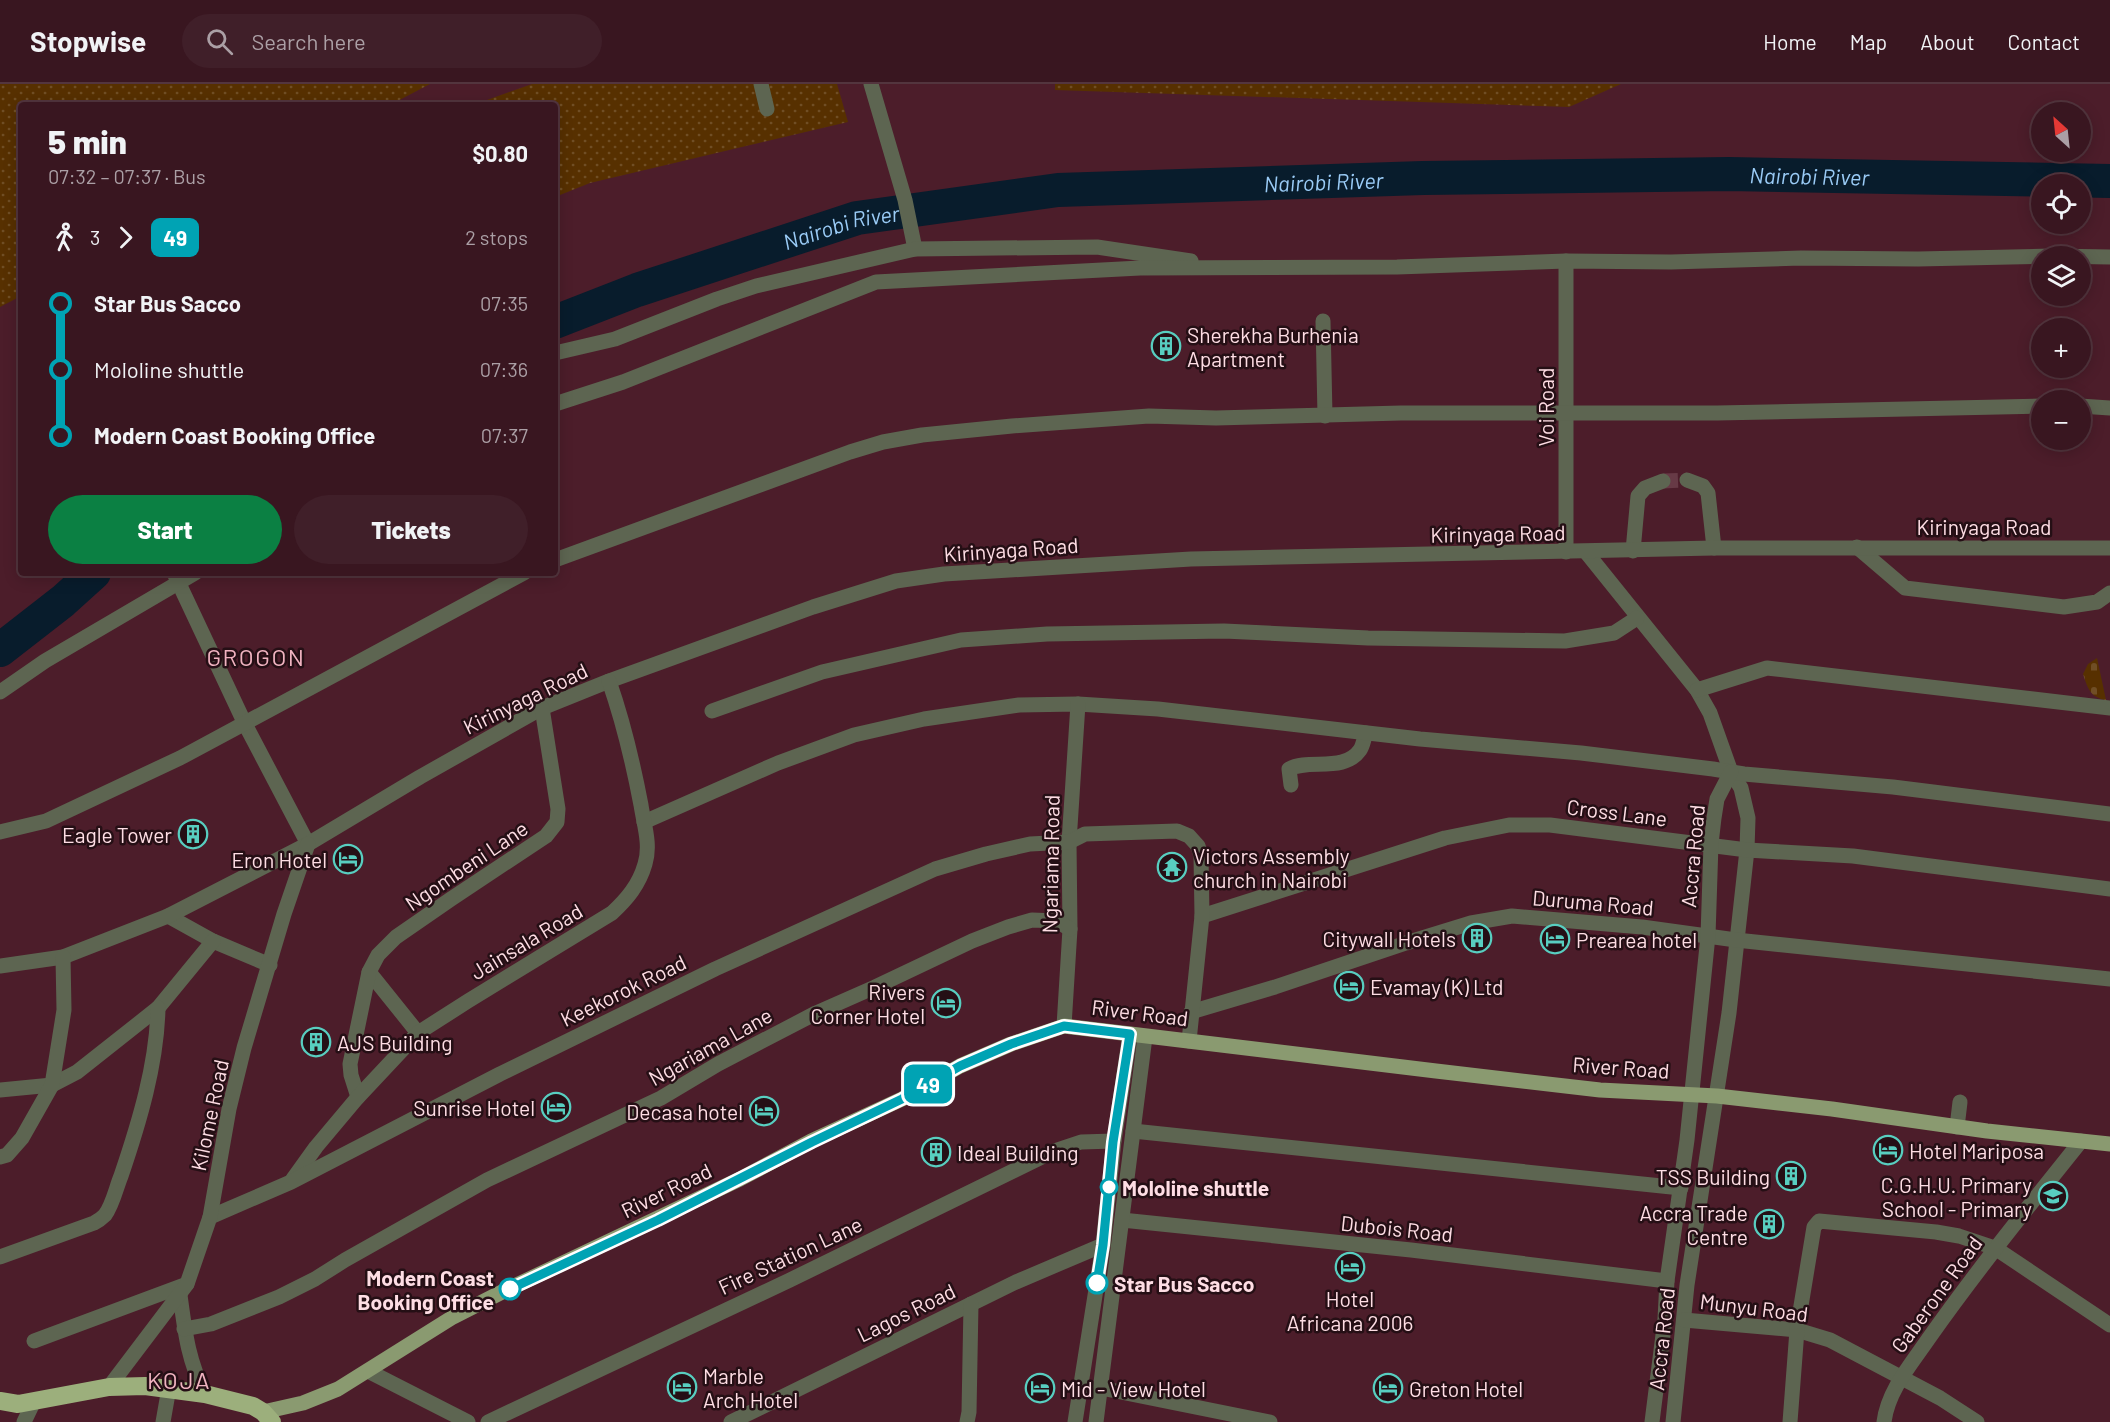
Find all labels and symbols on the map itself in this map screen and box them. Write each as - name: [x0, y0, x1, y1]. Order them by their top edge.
- north arrow: [2031, 102, 2091, 162]
- water label: Nairobi River: [1749, 161, 1871, 190]
- water label: Nairobi River: [1263, 166, 1385, 196]
- water label: Nairobi River: [779, 199, 902, 254]
- place label: Sherekha Burhenia Apartment: [1187, 322, 1359, 371]
- building icon: Sherekha Burhenia Apartment: [1150, 330, 1182, 362]
- street label: Voi Road: [1533, 368, 1558, 446]
- street label: Kirinyaga Road: [1916, 514, 2052, 539]
- street label: Kirinyaga Road: [1430, 519, 1566, 547]
- street label: Kirinyaga Road: [943, 532, 1079, 566]
- district label: GROGON: [206, 642, 306, 671]
- street label: Kirinyaga Road: [459, 657, 591, 739]
- street label: Cross Lane: [1565, 793, 1669, 831]
- street label: Ngariama Road: [1036, 794, 1064, 934]
- street label: Accra Road: [1675, 803, 1709, 909]
- street label: Ngombeni Lane: [400, 815, 532, 915]
- building icon: Eagle Tower: [177, 818, 209, 850]
- place label: Eagle Tower: [62, 822, 172, 847]
- hotel icon: Eron Hotel: [332, 843, 364, 875]
- place label: Victors Assembly church in Nairobi: [1193, 843, 1350, 892]
- place label: Eron Hotel: [231, 847, 327, 872]
- temple icon: Victors Assembly church in Nairobi: [1156, 851, 1188, 883]
- street label: Duruma Road: [1531, 884, 1655, 920]
- street label: Jainsala Road: [465, 898, 587, 984]
- building icon: Citywall Hotels: [1461, 922, 1493, 954]
- hotel icon: Prearea hotel: [1539, 923, 1571, 955]
- place label: Citywall Hotels: [1323, 926, 1456, 951]
- place label: Prearea hotel: [1576, 927, 1697, 952]
- street label: Keekorok Road: [556, 949, 690, 1031]
- hotel icon: Evamay (K) Ltd: [1333, 970, 1365, 1002]
- place label: Evamay (K) Ltd: [1370, 974, 1503, 999]
- place label: Rivers Corner Hotel: [811, 979, 925, 1028]
- hotel icon: Rivers Corner Hotel: [930, 987, 962, 1019]
- street label: River Road: [1090, 994, 1190, 1030]
- street label: Ngariama Lane: [644, 1002, 776, 1090]
- building icon: AJS Building: [300, 1026, 332, 1058]
- place label: AJS Building: [337, 1030, 452, 1055]
- street label: River Road: [1572, 1051, 1670, 1083]
- street label: Kilome Road: [185, 1057, 233, 1173]
- line badge: 49: [901, 1064, 955, 1104]
- hotel icon: Sunrise Hotel: [540, 1091, 572, 1123]
- place label: Sunrise Hotel: [413, 1095, 535, 1120]
- hotel icon: Decasa hotel: [748, 1095, 780, 1127]
- place label: Decasa hotel: [626, 1099, 743, 1124]
- hotel icon: Hotel Mariposa: [1872, 1134, 1904, 1166]
- building icon: Ideal Building: [920, 1136, 952, 1168]
- place label: Hotel Mariposa: [1909, 1138, 2044, 1163]
- place label: Ideal Building: [957, 1140, 1078, 1165]
- street label: River Road: [617, 1157, 715, 1223]
- building icon: TSS Building: [1775, 1160, 1807, 1192]
- place label: TSS Building: [1656, 1164, 1770, 1189]
- place label: C.G.H.U. Primary School - Primary: [1881, 1172, 2032, 1221]
- place label: Mololine shuttle: [1122, 1175, 1269, 1200]
- marker: Mololine shuttle: [1100, 1178, 1118, 1196]
- school or university icon: C.G.H.U. Primary School - Primary: [2037, 1180, 2069, 1212]
- place label: Accra Trade Centre: [1639, 1200, 1748, 1249]
- building icon: Accra Trade Centre: [1753, 1208, 1785, 1240]
- street label: Dubois Road: [1340, 1210, 1454, 1246]
- street label: Fire Station Lane: [714, 1211, 866, 1299]
- street label: Gaberone Road: [1885, 1231, 1987, 1357]
- hotel icon: Hotel Africana 2006: [1334, 1251, 1366, 1283]
- place label: Modern Coast Booking Office: [358, 1265, 494, 1314]
- place label: Star Bus Sacco: [1114, 1271, 1254, 1296]
- marker: Star Bus Sacco: [1086, 1272, 1108, 1294]
- marker: Modern Coast Booking Office: [499, 1278, 521, 1300]
- street label: Lagos Road: [853, 1278, 959, 1346]
- place label: Hotel Africana 2006: [1287, 1286, 1413, 1335]
- street label: Accra Road: [1643, 1286, 1679, 1392]
- street label: Munyu Road: [1698, 1288, 1810, 1326]
- place label: Marble Arch Hotel: [703, 1363, 798, 1412]
- district label: KOJA: [147, 1365, 211, 1394]
- hotel icon: Marble Arch Hotel: [666, 1371, 698, 1403]
- hotel icon: Mid - View Hotel: [1024, 1372, 1056, 1404]
- hotel icon: Greton Hotel: [1372, 1372, 1404, 1404]
- place label: Mid - View Hotel: [1061, 1376, 1206, 1401]
- place label: Greton Hotel: [1409, 1376, 1523, 1401]

